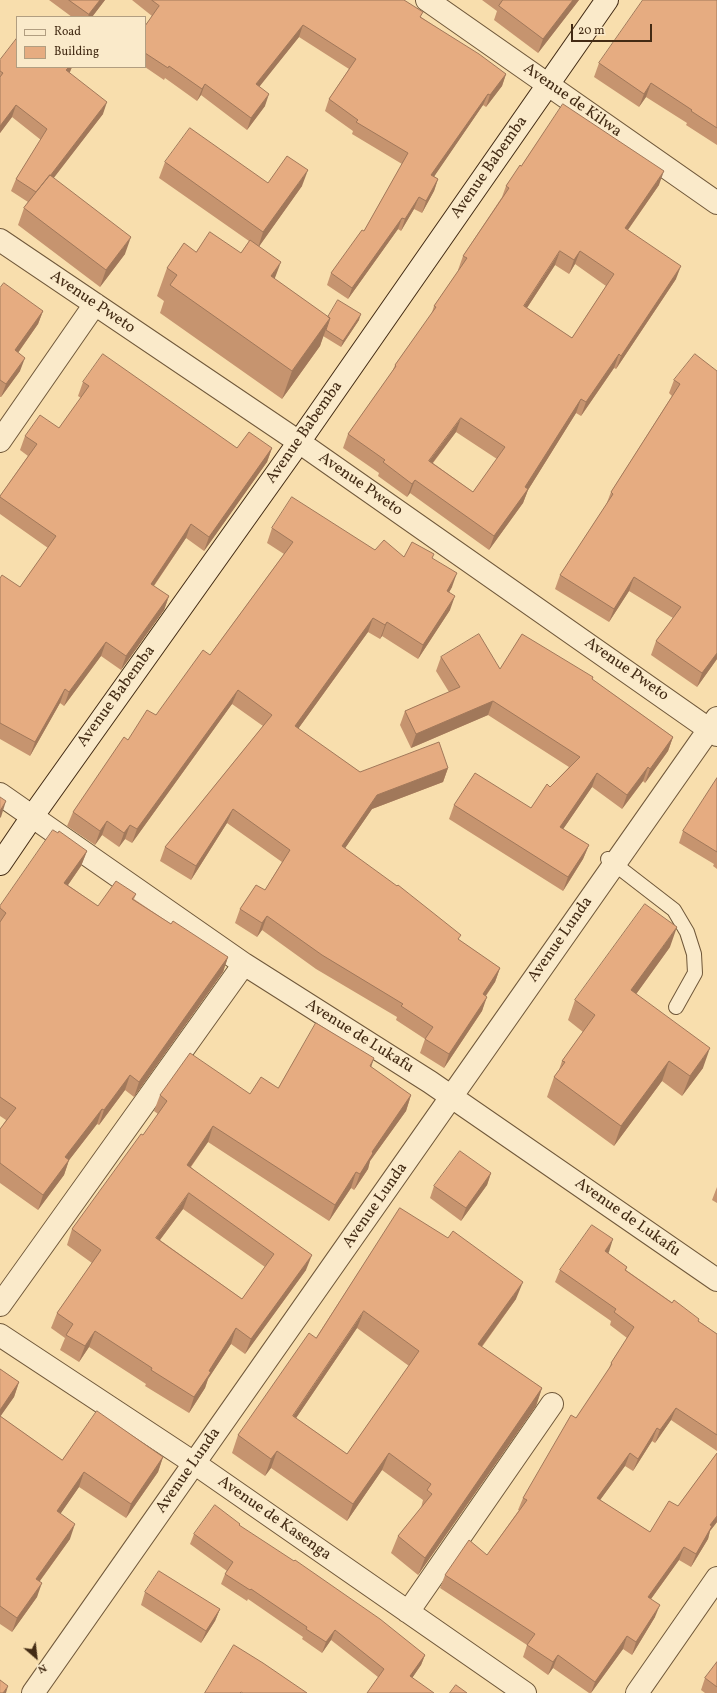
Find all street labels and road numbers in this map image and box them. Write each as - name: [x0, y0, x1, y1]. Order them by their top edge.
- street label: Avenue de Kilwa: [519, 60, 625, 142]
- street label: Avenue Babemba: [448, 113, 532, 223]
- street label: Avenue Pweto: [46, 267, 138, 339]
- street label: Avenue Babemba: [263, 378, 347, 488]
- street label: Avenue Pweto: [314, 449, 406, 521]
- street label: Avenue Pweto: [580, 634, 672, 706]
- street label: Avenue Babemba: [74, 643, 160, 751]
- street label: Avenue Lunda: [524, 894, 598, 986]
- street label: Avenue de Lukafu: [301, 996, 417, 1078]
- street label: Avenue Lunda: [339, 1160, 413, 1252]
- street label: Avenue de Lukafu: [570, 1174, 684, 1262]
- street label: Avenue Lunda: [152, 1425, 226, 1517]
- street label: Avenue de Kasenga: [213, 1473, 335, 1565]

